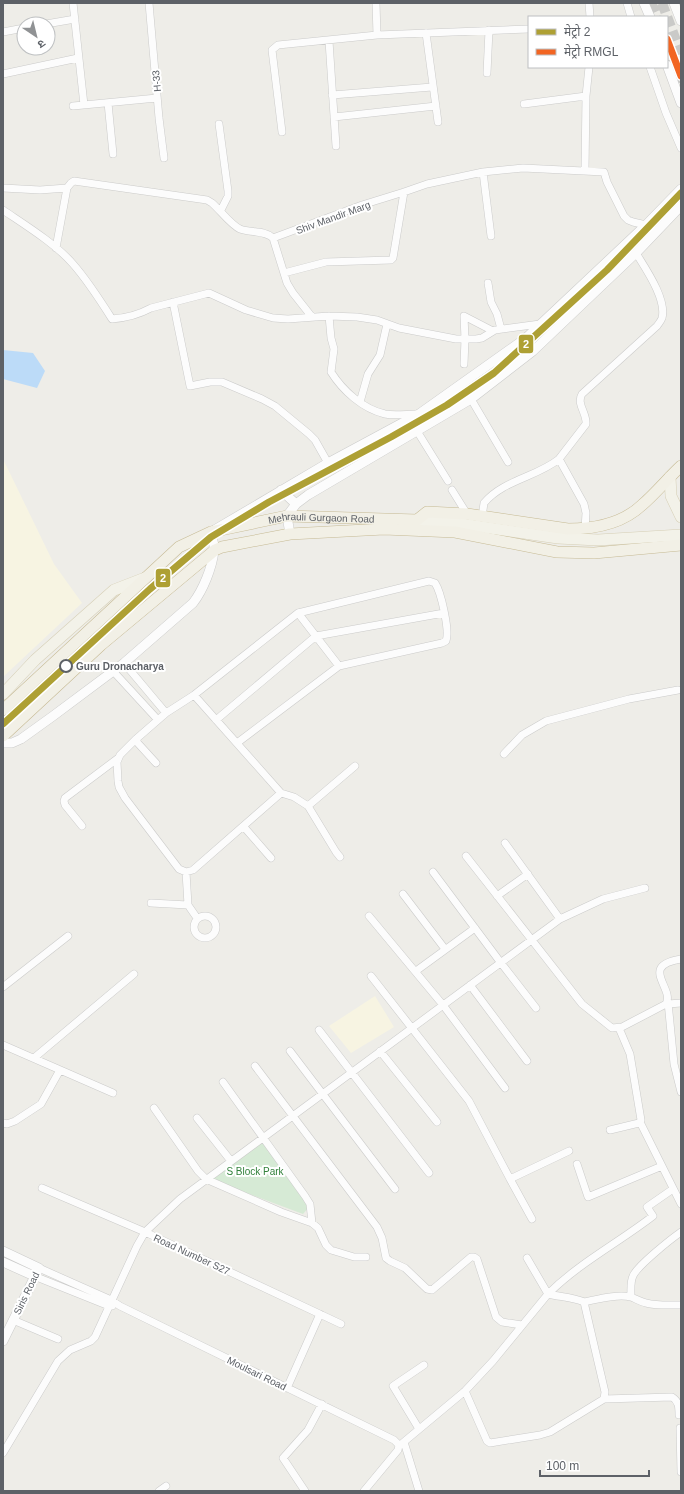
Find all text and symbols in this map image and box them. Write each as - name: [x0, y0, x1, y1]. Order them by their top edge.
- north arrow: [16, 16, 56, 56]
- legend: [528, 16, 668, 68]
- text: मेट्रो 2: [564, 24, 591, 39]
- text: उ: [35, 37, 48, 51]
- text: मेट्रो RMGL: [564, 44, 619, 59]
- street label: H-33: [150, 69, 163, 92]
- street label: Shiv Mandir Marg: [294, 199, 372, 236]
- line badge: 2: [518, 334, 534, 354]
- text: 2: [523, 338, 529, 350]
- street label: Mehrauli Gurgaon Road: [267, 511, 375, 526]
- line badge: 2: [155, 568, 171, 588]
- text: 2: [160, 572, 166, 584]
- marker: Guru Dronacharya: [59, 659, 73, 673]
- place label: Guru Dronacharya: [76, 661, 164, 672]
- park label: S Block Park: [226, 1166, 285, 1177]
- street label: Road Number S27: [152, 1232, 232, 1277]
- street label: Siris Road: [11, 1270, 42, 1316]
- street label: Moulsari Road: [225, 1354, 288, 1393]
- scale bar: [540, 1452, 649, 1478]
- text: 100 m: [546, 1459, 579, 1473]

